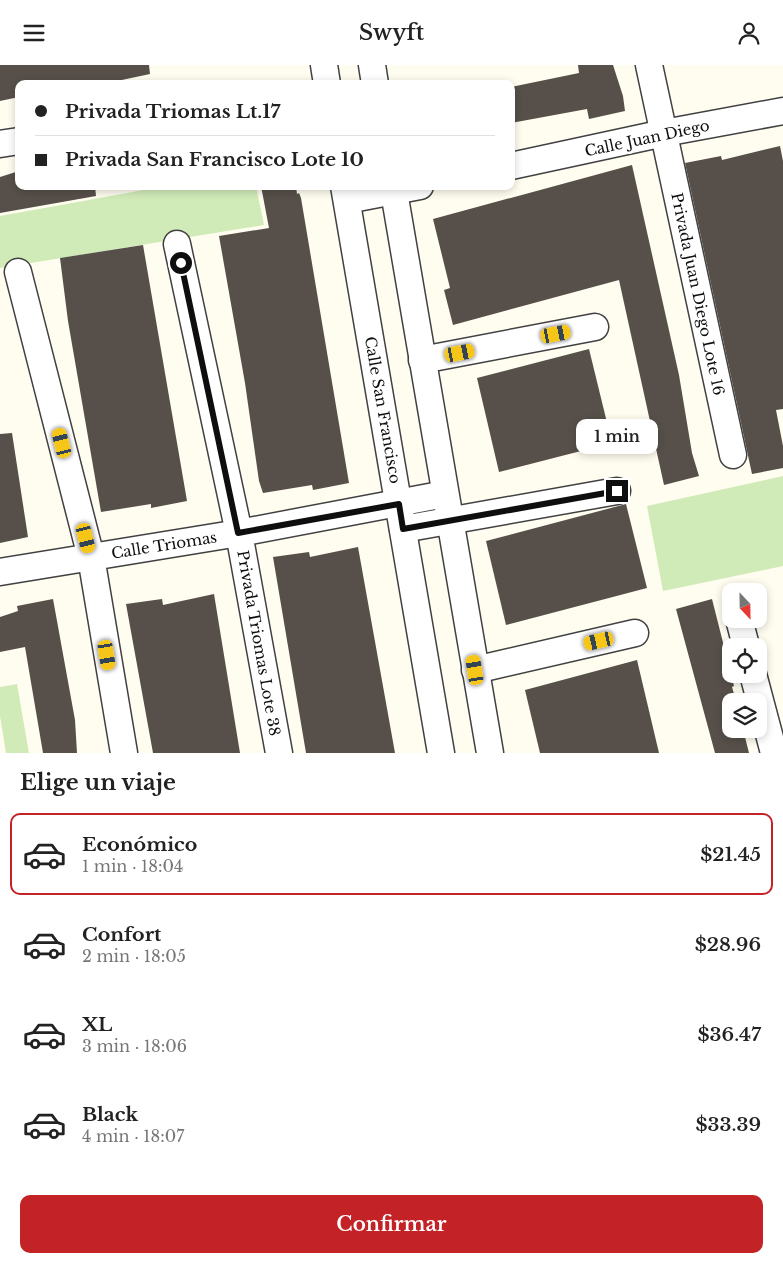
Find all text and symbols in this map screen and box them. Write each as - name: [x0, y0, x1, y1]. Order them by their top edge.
- icon: menu: [20, 19, 48, 47]
- text: Swyft: [359, 19, 424, 46]
- icon: person: [735, 19, 763, 47]
- text: Privada Triomas Lt.17: [65, 100, 280, 123]
- street label: Calle Juan Diego: [583, 115, 711, 161]
- text: Privada San Francisco Lote 10: [65, 148, 364, 171]
- street label: Privada Juan Diego Lote 16: [667, 191, 729, 397]
- route start: [170, 252, 192, 274]
- car: [539, 324, 572, 344]
- street label: Calle San Francisco: [361, 335, 405, 485]
- car: [443, 343, 476, 363]
- callout: 1 min: [576, 419, 658, 453]
- text: 1 min: [594, 426, 640, 446]
- car: [51, 427, 72, 459]
- route end: [606, 480, 628, 502]
- car: [75, 522, 96, 554]
- street label: Calle Triomas: [110, 527, 218, 563]
- street label: Privada Triomas Lote 38: [233, 549, 285, 737]
- north arrow: [722, 583, 768, 627]
- map controls: [722, 583, 767, 738]
- car: [582, 630, 615, 652]
- button: locate: [722, 638, 767, 683]
- car: [97, 639, 116, 671]
- car: [465, 654, 484, 686]
- button: layers: [722, 693, 767, 738]
- text: Elige un viaje: [20, 769, 176, 796]
- icon: car: [22, 832, 67, 877]
- text: Económico: [82, 833, 197, 856]
- text: $21.45: [700, 843, 761, 866]
- text: 1 min · 18:04: [82, 856, 183, 876]
- icon: car: [22, 922, 67, 967]
- text: Confort: [82, 923, 161, 946]
- text: $28.96: [695, 933, 761, 956]
- text: 2 min · 18:05: [82, 946, 186, 966]
- icon: car: [22, 1012, 67, 1057]
- text: XL: [82, 1013, 112, 1036]
- text: $36.47: [697, 1023, 761, 1046]
- text: 3 min · 18:06: [82, 1036, 187, 1056]
- icon: car: [22, 1102, 67, 1147]
- text: Black: [82, 1103, 138, 1126]
- text: $33.39: [695, 1113, 761, 1136]
- text: 4 min · 18:07: [82, 1126, 184, 1146]
- button: Confirmar: [20, 1195, 763, 1253]

